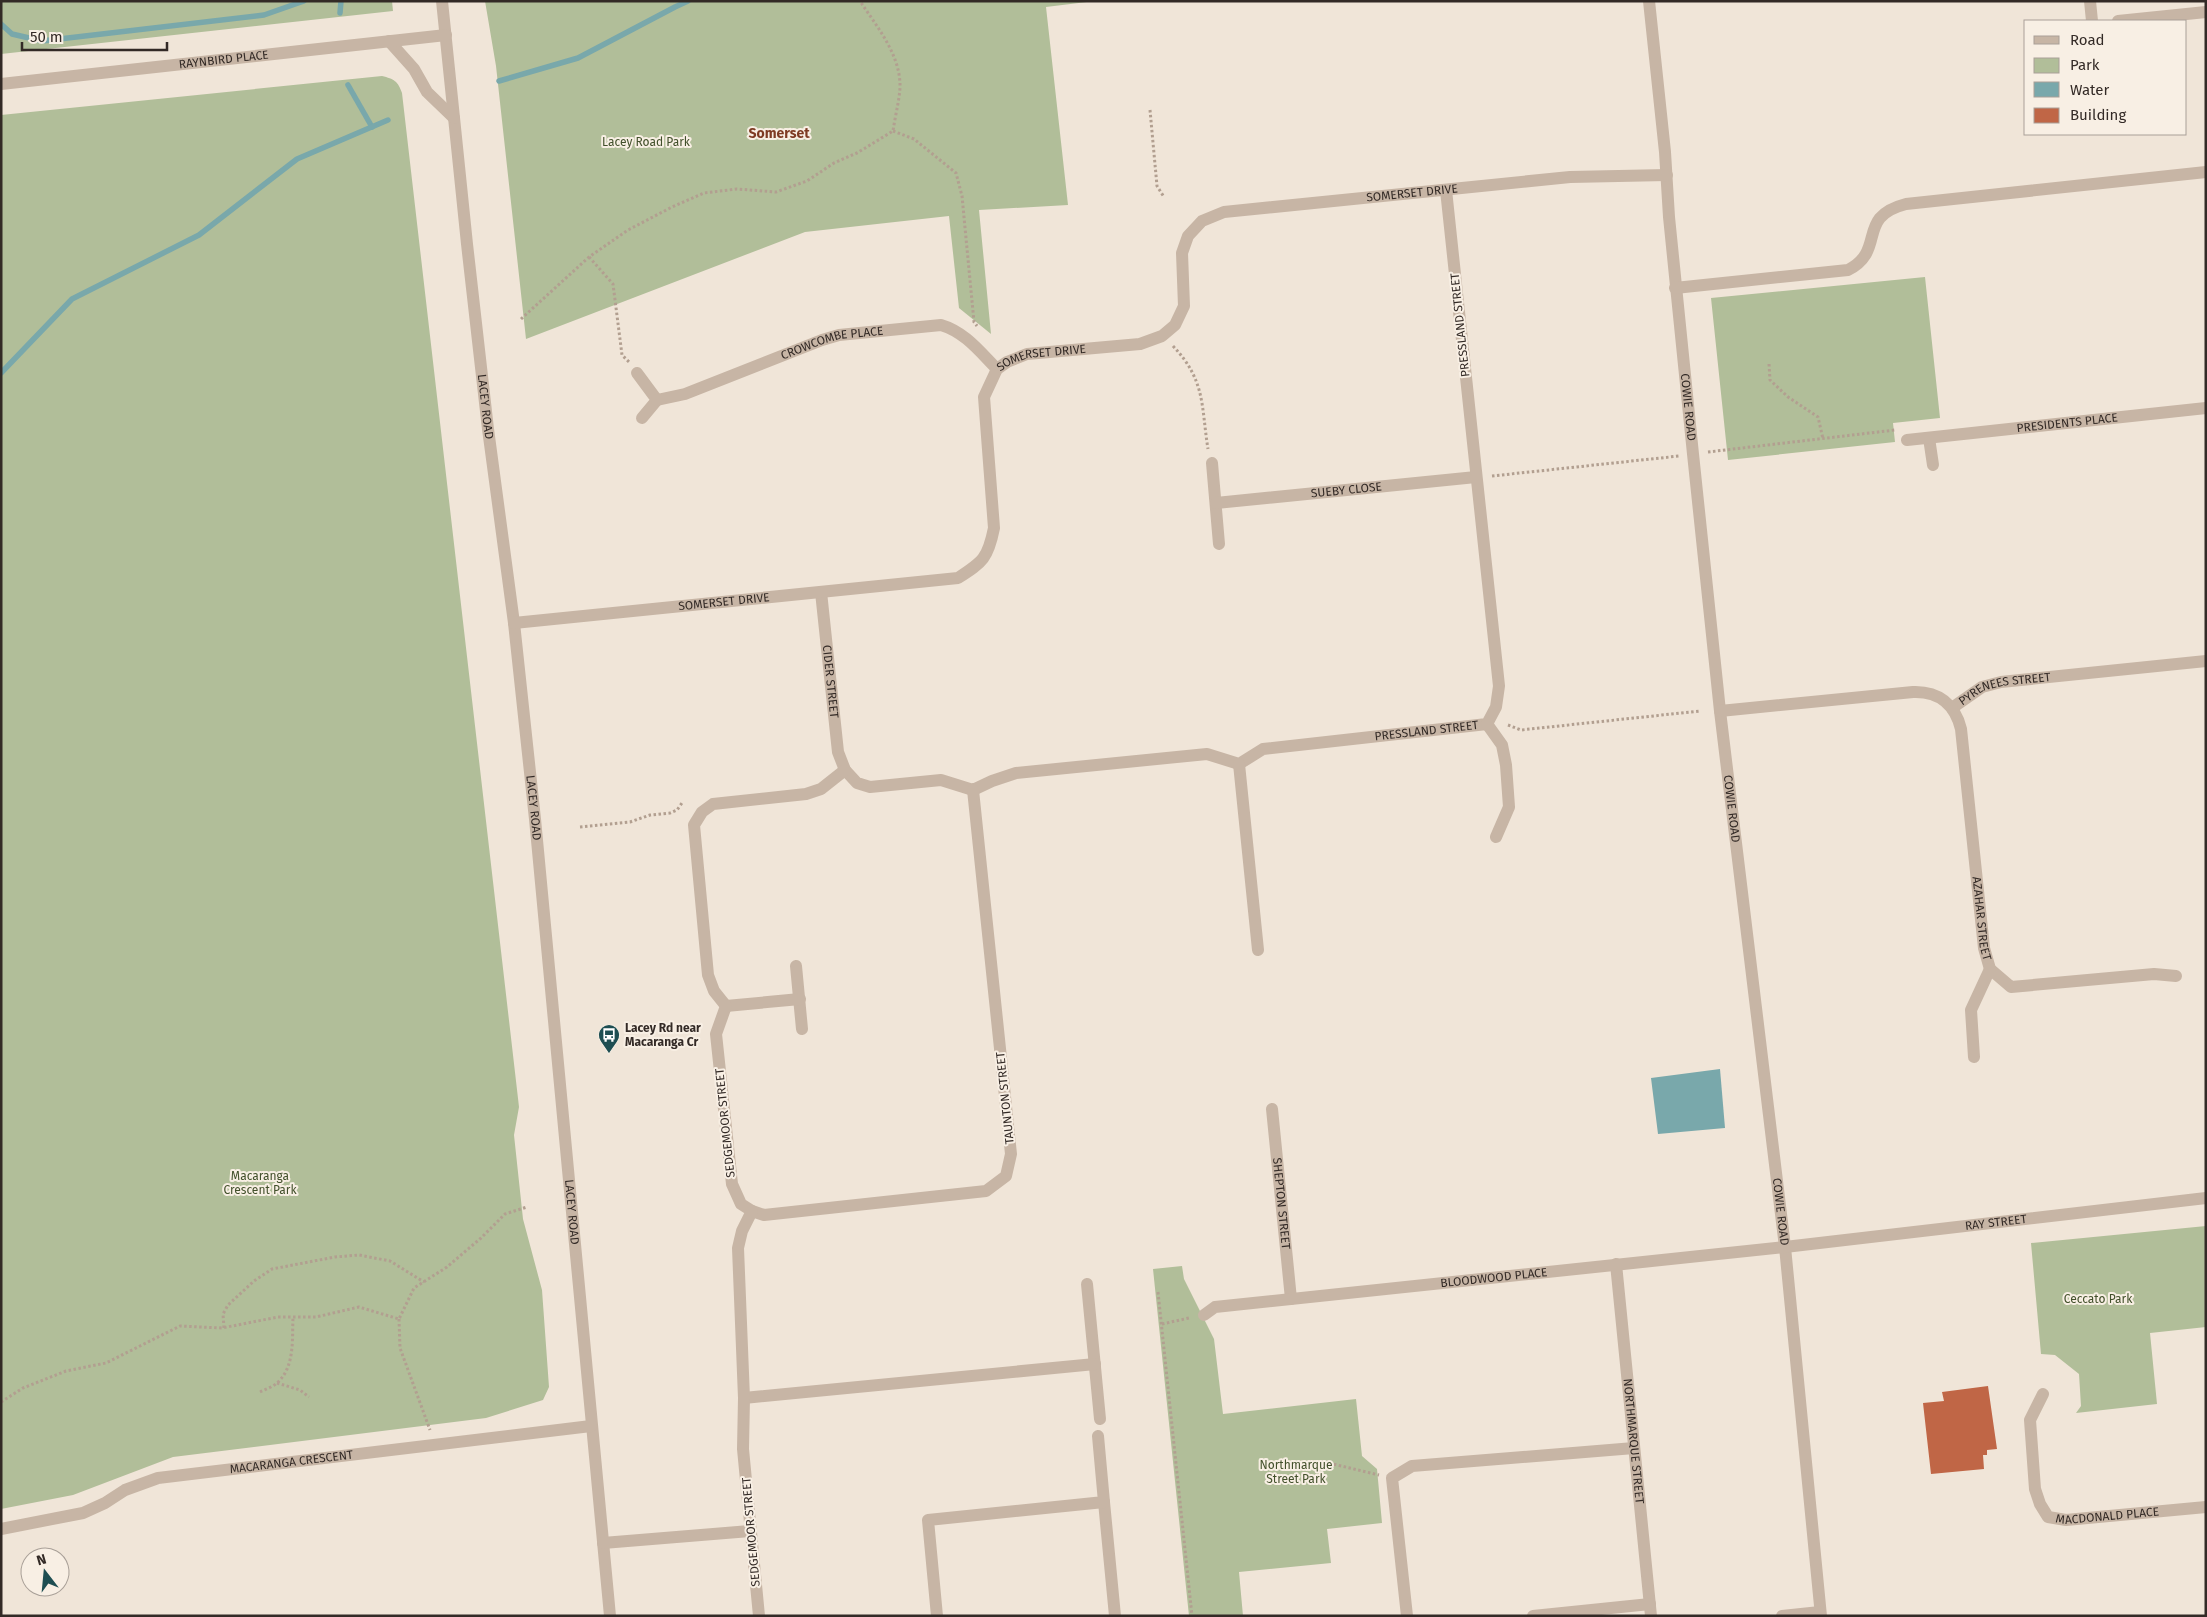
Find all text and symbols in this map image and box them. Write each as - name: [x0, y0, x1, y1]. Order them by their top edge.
- scale bar: [22, 20, 168, 52]
- legend: [2024, 20, 2187, 135]
- text: 50 m: [30, 28, 63, 46]
- text: Road: [2070, 31, 2105, 49]
- street label: RAYNBIRD PLACE: [178, 48, 269, 71]
- text: Park: [2070, 56, 2100, 74]
- text: Water: [2070, 81, 2109, 99]
- text: Building: [2070, 106, 2126, 124]
- district label: Somerset: [748, 125, 810, 142]
- park label: Lacey Road Park: [602, 135, 691, 149]
- street label: SOMERSET DRIVE: [1366, 181, 1458, 205]
- street label: PRESSLAND STREET: [1448, 272, 1472, 378]
- street label: CROWCOMBE PLACE: [779, 324, 884, 363]
- street label: SOMERSET DRIVE: [994, 342, 1086, 374]
- street label: LACEY ROAD: [475, 373, 496, 440]
- street label: COWIE ROAD: [1678, 373, 1699, 442]
- street label: PRESIDENTS PLACE: [2016, 411, 2118, 435]
- street label: SUEBY CLOSE: [1310, 479, 1382, 500]
- street label: SOMERSET DRIVE: [678, 590, 770, 613]
- street label: CIDER STREET: [820, 644, 841, 720]
- street label: PYRENEES STREET: [1956, 670, 2052, 708]
- street label: PRESSLAND STREET: [1374, 718, 1480, 743]
- street label: LACEY ROAD: [523, 774, 544, 841]
- street label: COWIE ROAD: [1721, 774, 1743, 843]
- street label: AZAHAR STREET: [1970, 876, 1994, 963]
- place label: Lacey Rd near Macaranga Cr: [625, 1021, 701, 1049]
- bus stop icon: Lacey Rd near Macaranga Cr: [597, 1023, 621, 1054]
- street label: TAUNTON STREET: [993, 1050, 1017, 1145]
- street label: SEDGEMOOR STREET: [712, 1067, 738, 1178]
- street label: SHEPTON STREET: [1270, 1157, 1293, 1251]
- park label: Macaranga Crescent Park: [223, 1169, 297, 1197]
- street label: COWIE ROAD: [1770, 1177, 1792, 1247]
- street label: LACEY ROAD: [562, 1179, 582, 1246]
- street label: RAY STREET: [1964, 1212, 2028, 1233]
- street label: BLOODWOOD PLACE: [1440, 1265, 1548, 1290]
- park label: Ceccato Park: [2064, 1292, 2133, 1306]
- street label: NORTHMARQUE STREET: [1620, 1378, 1647, 1505]
- street label: MACARANGA CRESCENT: [229, 1448, 355, 1476]
- park label: Northmarque Street Park: [1260, 1458, 1333, 1486]
- street label: SEDGEMOOR STREET: [739, 1476, 763, 1587]
- street label: MACDONALD PLACE: [2055, 1504, 2160, 1527]
- north arrow: [20, 1547, 70, 1597]
- text: N: [35, 1551, 48, 1569]

